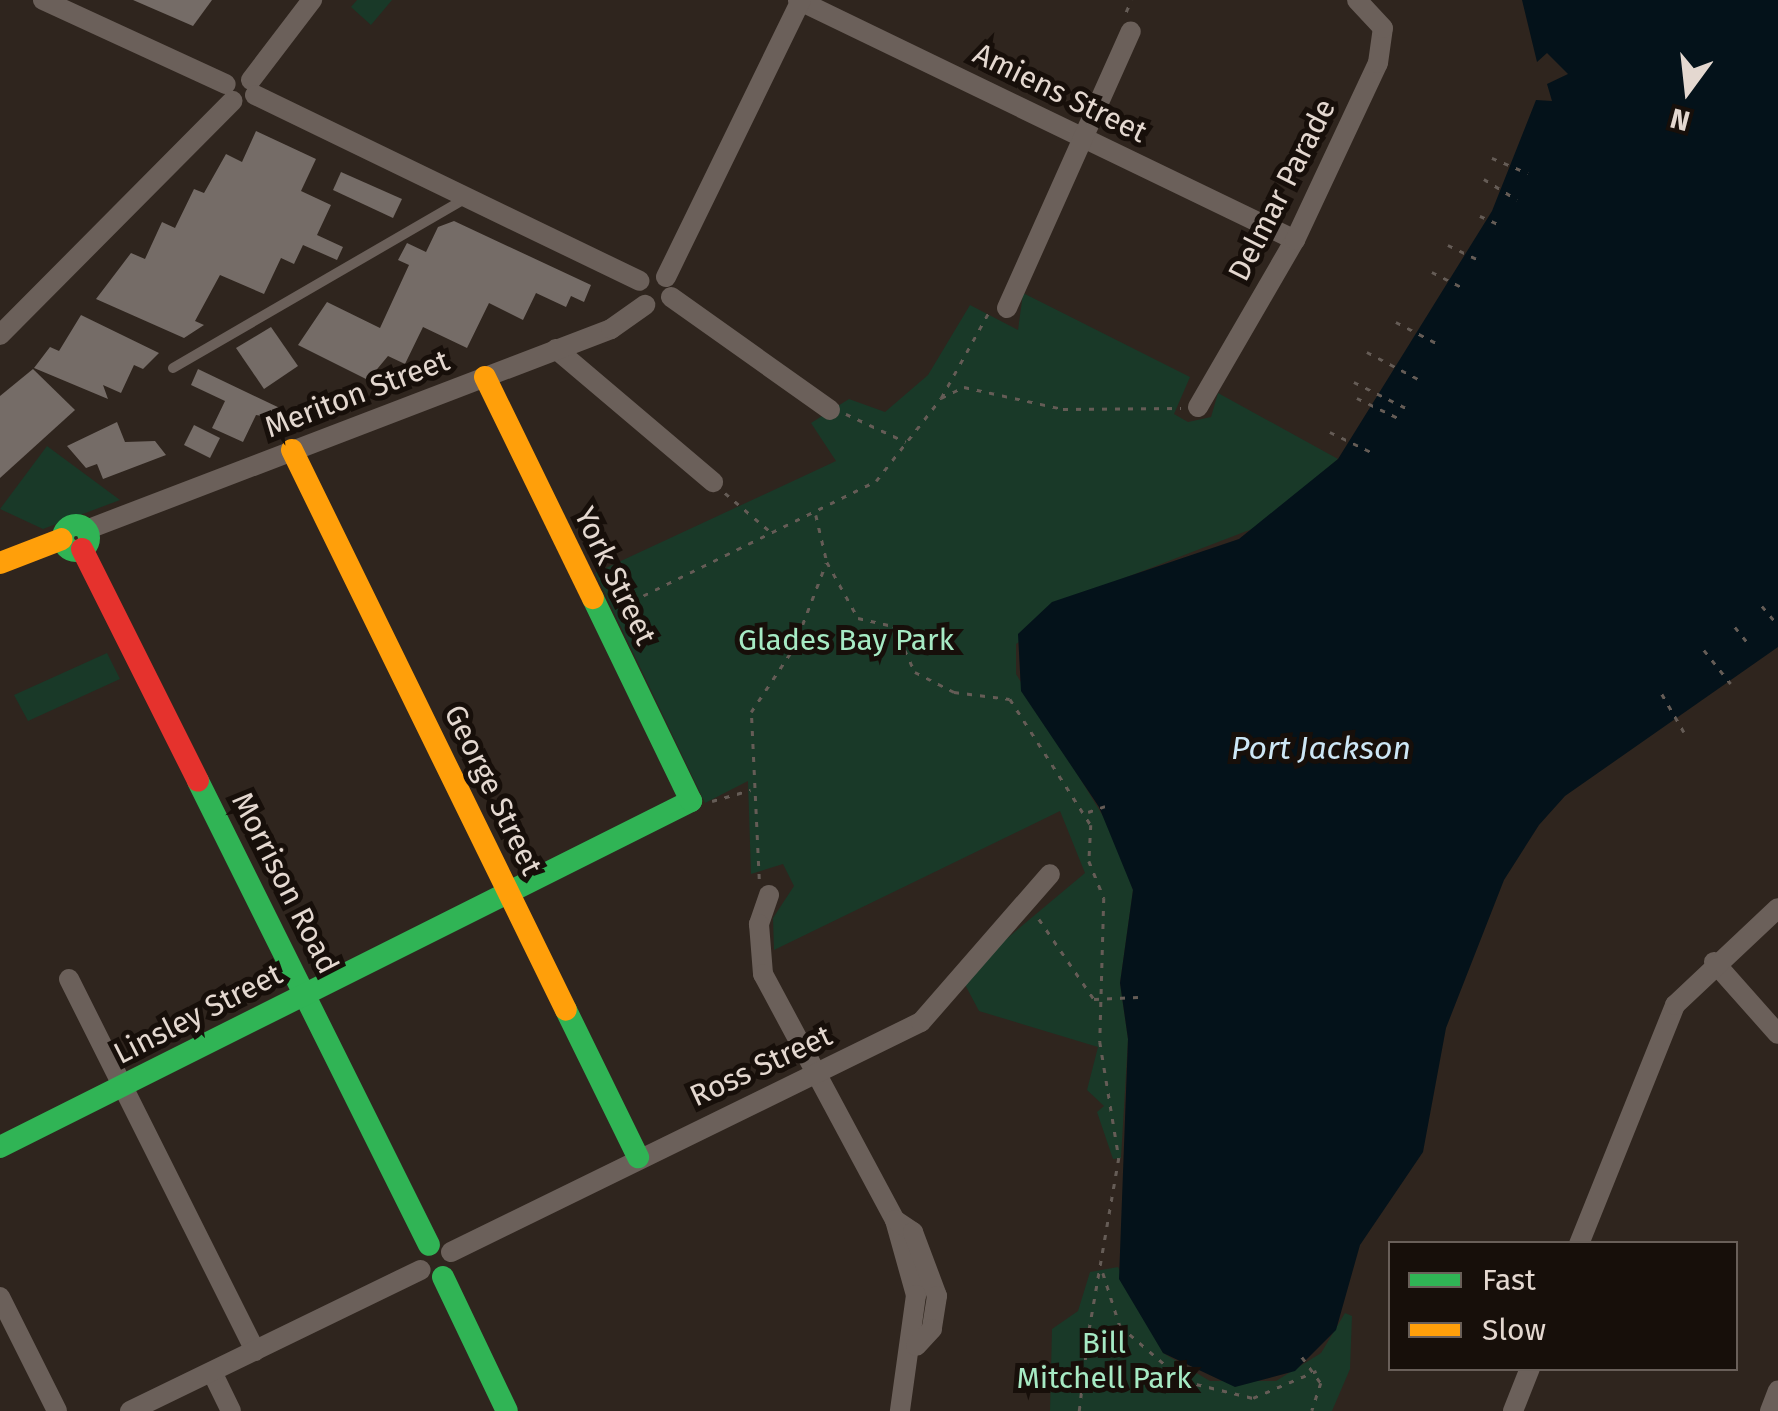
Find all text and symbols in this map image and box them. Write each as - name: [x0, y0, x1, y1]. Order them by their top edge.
- street label: Amiens Street: [967, 35, 1153, 151]
- north arrow: [1638, 40, 1738, 140]
- street label: Delmar Parade: [1221, 93, 1343, 287]
- text: N: [1667, 101, 1693, 138]
- street label: Meriton Street: [260, 342, 454, 446]
- street label: York Street: [566, 501, 664, 651]
- park label: Glades Bay Park: [738, 622, 954, 658]
- street label: George Street: [436, 699, 550, 881]
- water label: Port Jackson: [1231, 729, 1411, 767]
- street label: Morrison Road: [224, 786, 346, 980]
- street label: Linsley Street: [108, 956, 288, 1072]
- street label: Ross Street: [684, 1018, 838, 1114]
- legend: [1388, 1241, 1738, 1371]
- text: Fast: [1482, 1262, 1536, 1298]
- text: Slow: [1482, 1312, 1546, 1348]
- park label: Bill Mitchell Park: [1016, 1325, 1192, 1396]

